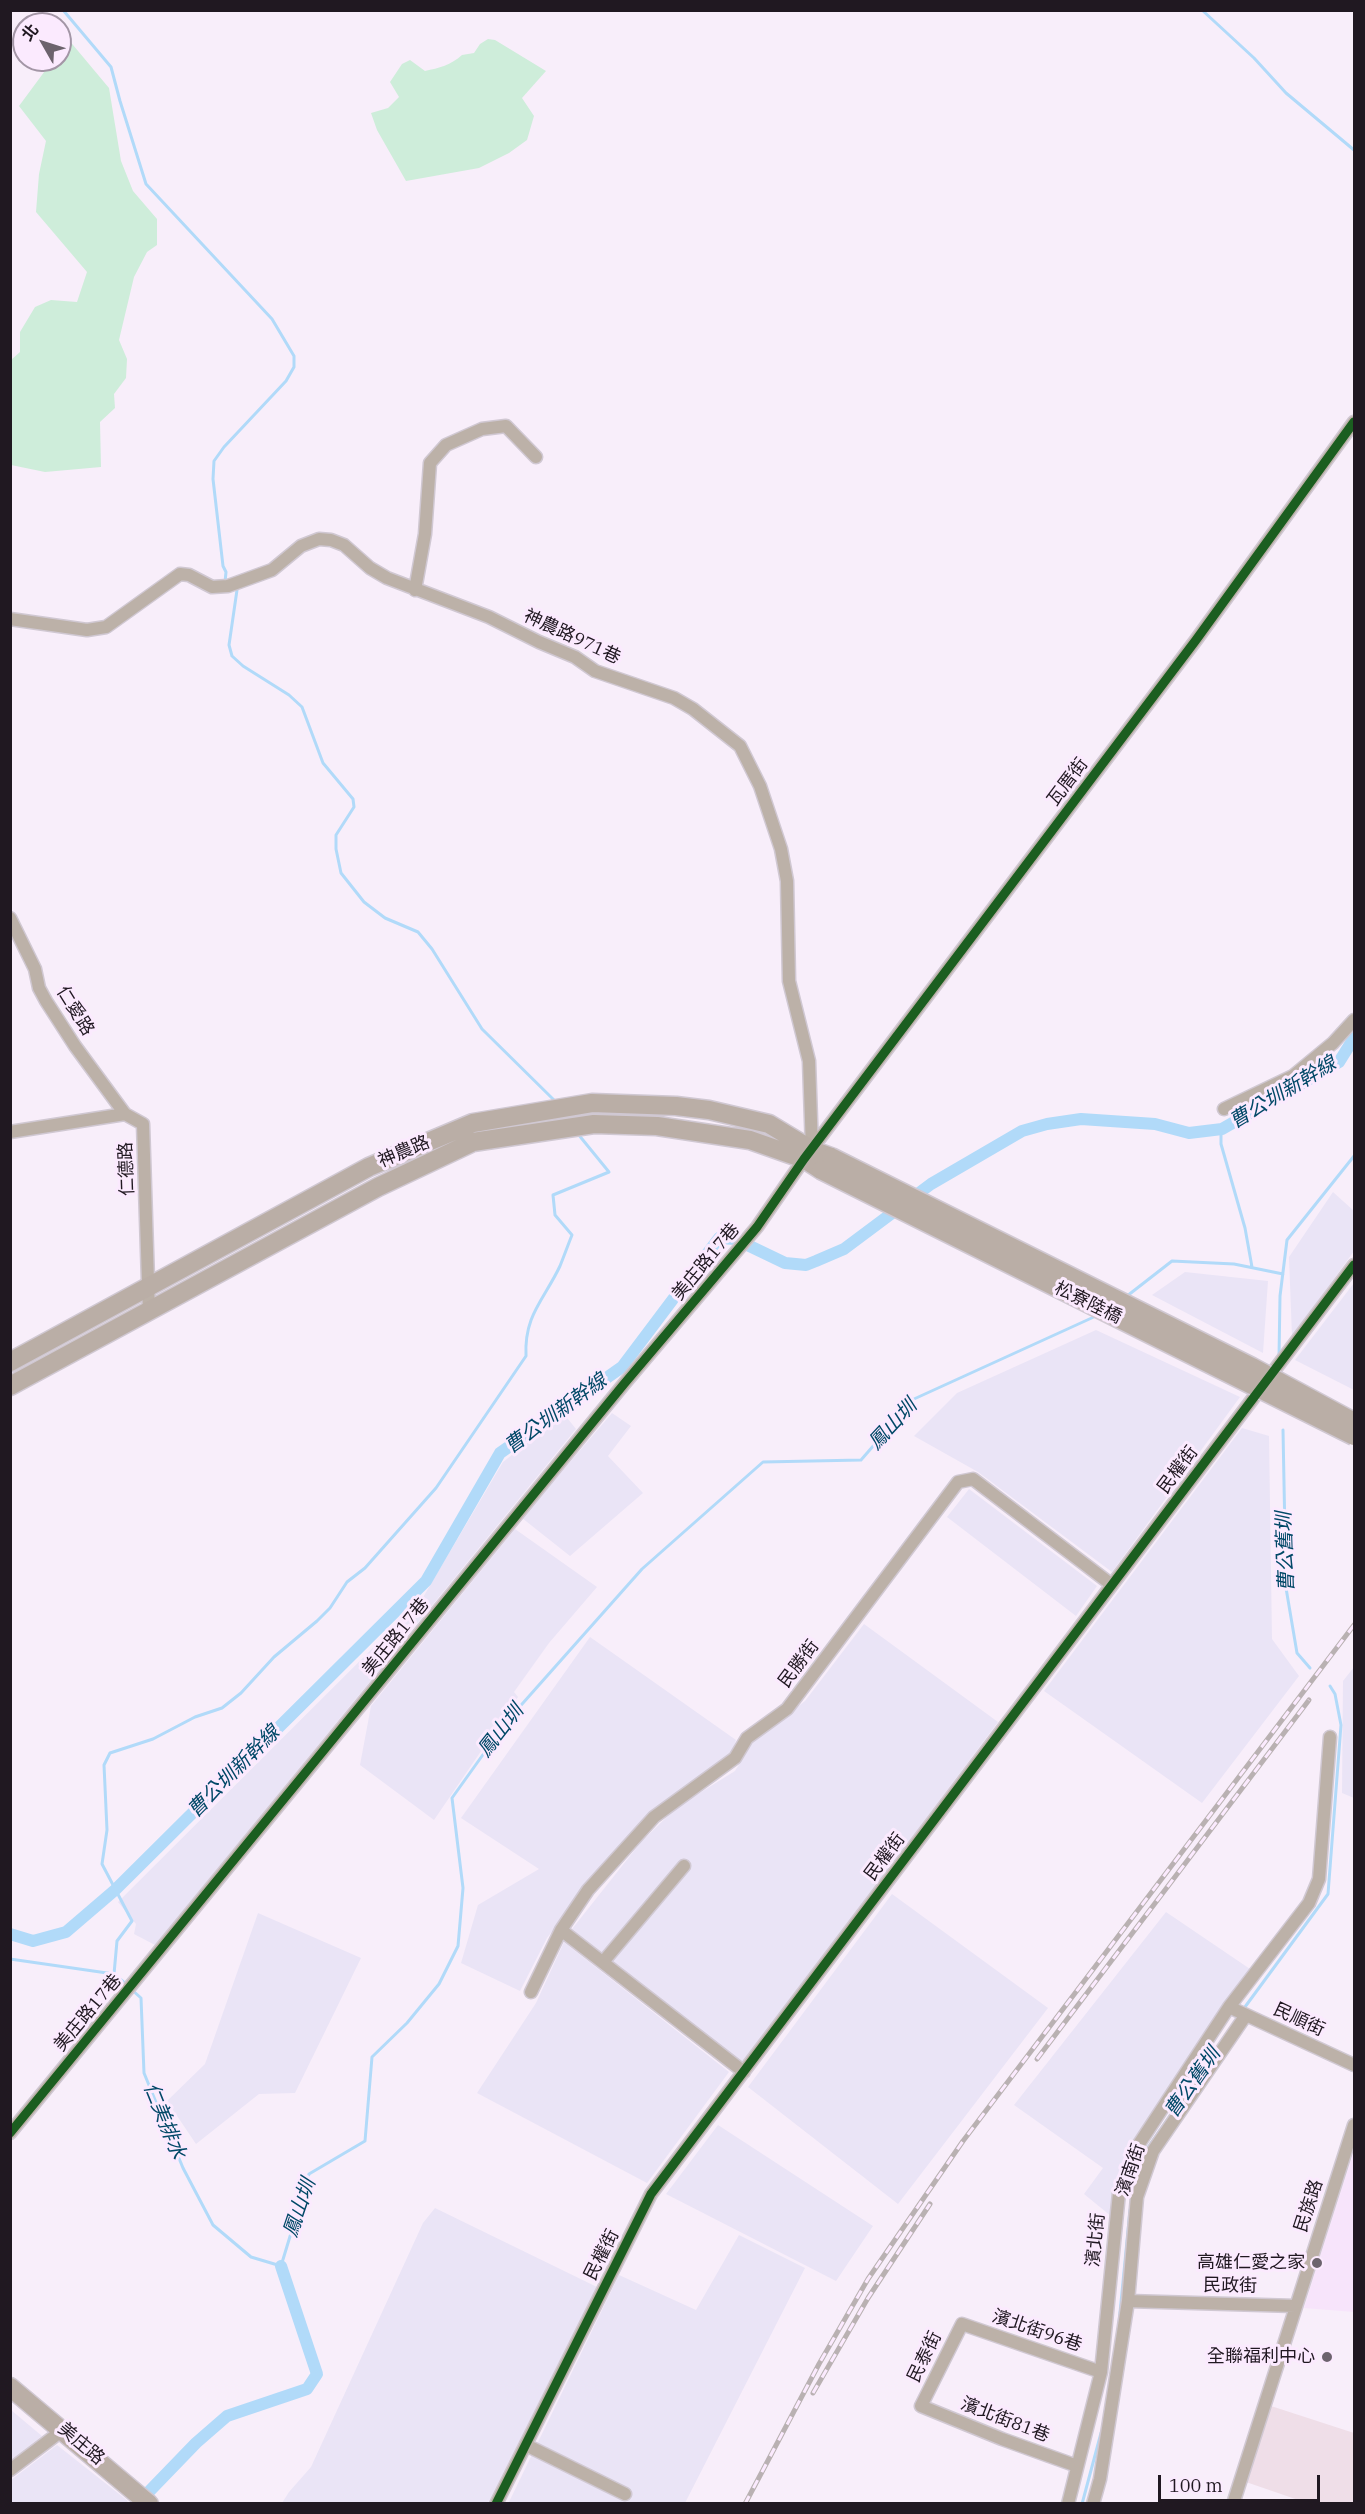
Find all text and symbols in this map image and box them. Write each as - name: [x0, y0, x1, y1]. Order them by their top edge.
- north arrow: [12, 12, 72, 72]
- text: 北: [17, 19, 42, 44]
- street label: 神農路971巷: [520, 605, 624, 669]
- street label: 瓦厝街: [1043, 754, 1093, 810]
- street label: 仁愛路: [52, 982, 98, 1040]
- water label: 曹公圳新幹線: [1225, 1052, 1341, 1134]
- street label: 神農路: [375, 1132, 433, 1172]
- street label: 仁德路: [115, 1142, 139, 1196]
- street label: 美庄路17巷: [668, 1219, 744, 1305]
- street label: 松寮陸橋: [1051, 1278, 1125, 1328]
- water label: 曹公圳新幹線: [500, 1369, 612, 1459]
- water label: 鳳山圳: [864, 1395, 922, 1455]
- street label: 民權街: [1153, 1442, 1203, 1498]
- water label: 曹公舊圳: [1273, 1512, 1299, 1592]
- street label: 美庄路17巷: [358, 1594, 434, 1680]
- street label: 民勝街: [774, 1636, 824, 1692]
- water label: 鳳山圳: [473, 1700, 529, 1762]
- water label: 曹公圳新幹線: [183, 1721, 285, 1823]
- street label: 民權街: [860, 1829, 910, 1885]
- street label: 美庄路17巷: [50, 1970, 126, 2056]
- street label: 民順街: [1270, 1999, 1328, 2041]
- water label: 曹公舊圳: [1160, 2043, 1226, 2123]
- water label: 仁美排水: [138, 2079, 190, 2163]
- street label: 濱南街: [1112, 2141, 1150, 2199]
- water label: 鳳山圳: [279, 2176, 321, 2240]
- street label: 民族路: [1290, 2177, 1328, 2235]
- street label: 濱北街: [1082, 2212, 1110, 2268]
- street label: 民權街: [580, 2226, 624, 2284]
- place label: 高雄仁愛之家: [1197, 2252, 1305, 2274]
- marker: 高雄仁愛之家: [1310, 2256, 1324, 2270]
- street label: 民政街: [1203, 2275, 1257, 2297]
- street label: 濱北街96巷: [989, 2306, 1085, 2356]
- street label: 民泰街: [903, 2328, 947, 2386]
- place label: 全聯福利中心: [1207, 2346, 1315, 2368]
- marker: 全聯福利中心: [1320, 2350, 1334, 2364]
- street label: 濱北街81巷: [957, 2393, 1053, 2447]
- street label: 美庄路: [53, 2418, 109, 2470]
- scale bar: [1161, 2463, 1323, 2501]
- text: 100 m: [1169, 2474, 1223, 2497]

